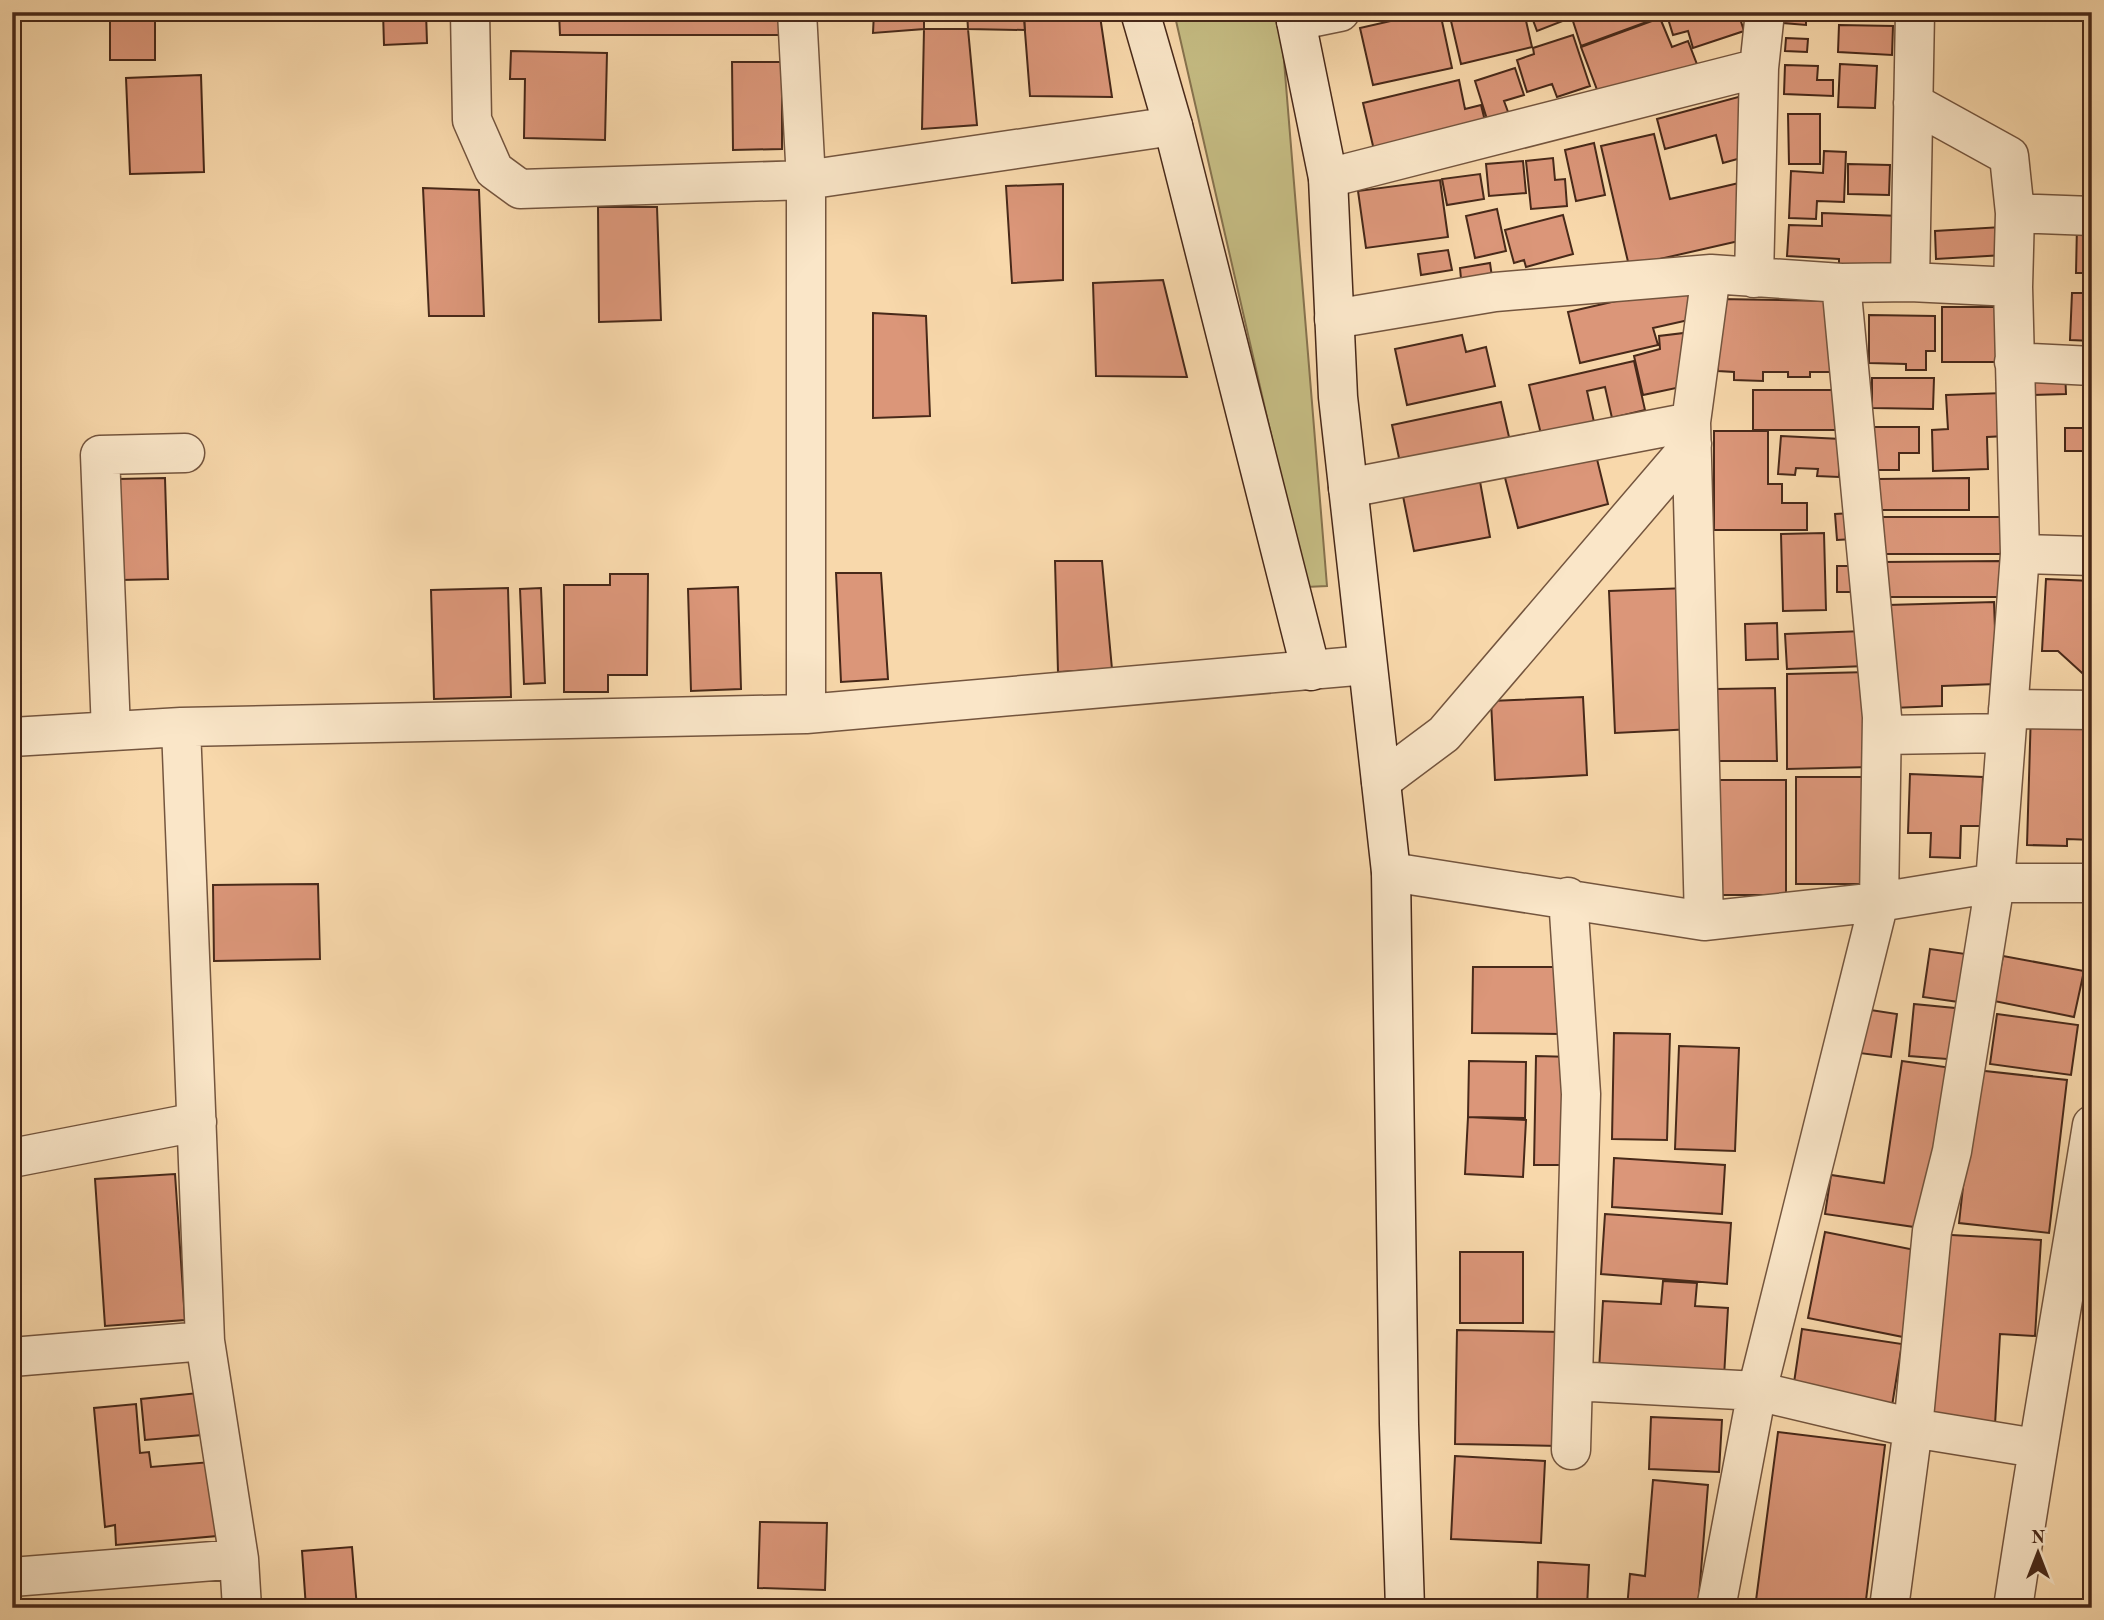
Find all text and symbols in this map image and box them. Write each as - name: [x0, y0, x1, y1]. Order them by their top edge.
- north arrow: [2002, 1518, 2072, 1588]
- text: N: [2031, 1529, 2046, 1548]

